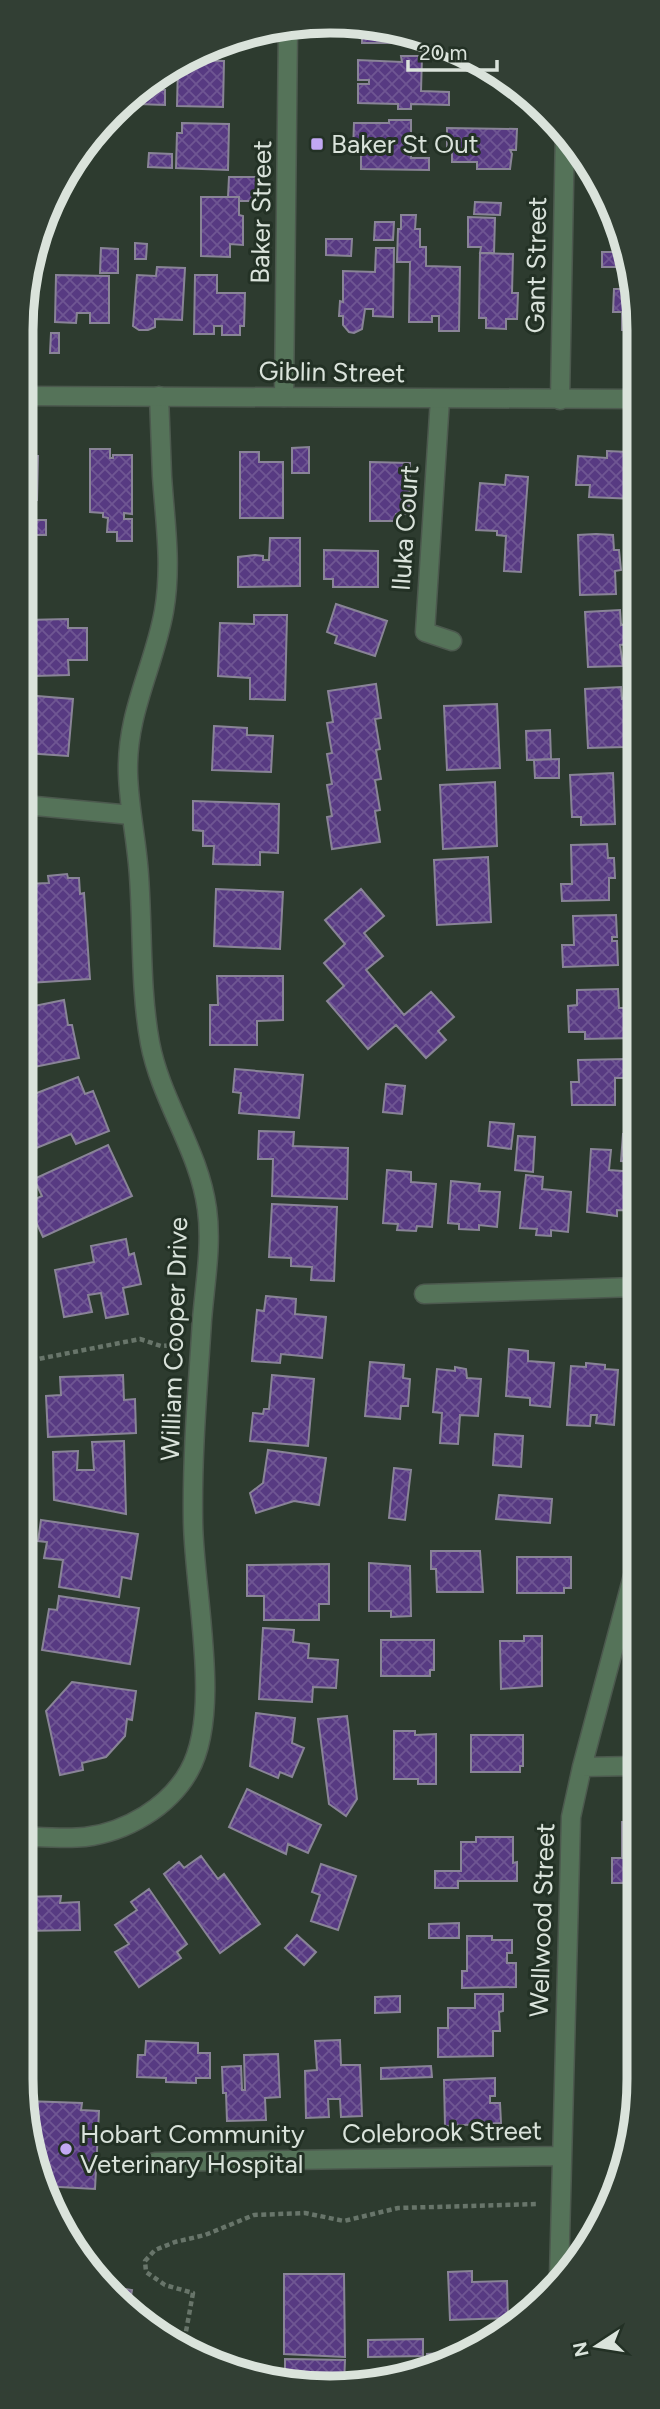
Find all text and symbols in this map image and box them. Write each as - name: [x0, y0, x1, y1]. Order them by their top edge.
- scale bar: [408, 28, 497, 72]
- text: 20 m: [419, 40, 467, 65]
- place label: Baker St Out: [331, 128, 479, 160]
- marker: Baker St Out: [309, 136, 325, 152]
- street label: Baker Street: [244, 140, 278, 284]
- street label: Gant Street: [519, 196, 553, 334]
- street label: Giblin Street: [258, 355, 406, 389]
- street label: Iluka Court: [385, 464, 425, 592]
- street label: William Cooper Drive: [154, 1216, 194, 1462]
- street label: Wellwood Street: [523, 1822, 561, 2018]
- street label: Colebrook Street: [342, 2114, 542, 2150]
- place label: Hobart Community Veterinary Hospital: [80, 2118, 305, 2180]
- marker: Hobart Community Veterinary Hospital: [58, 2141, 74, 2157]
- north arrow: [562, 2311, 632, 2381]
- text: N: [568, 2340, 594, 2359]

